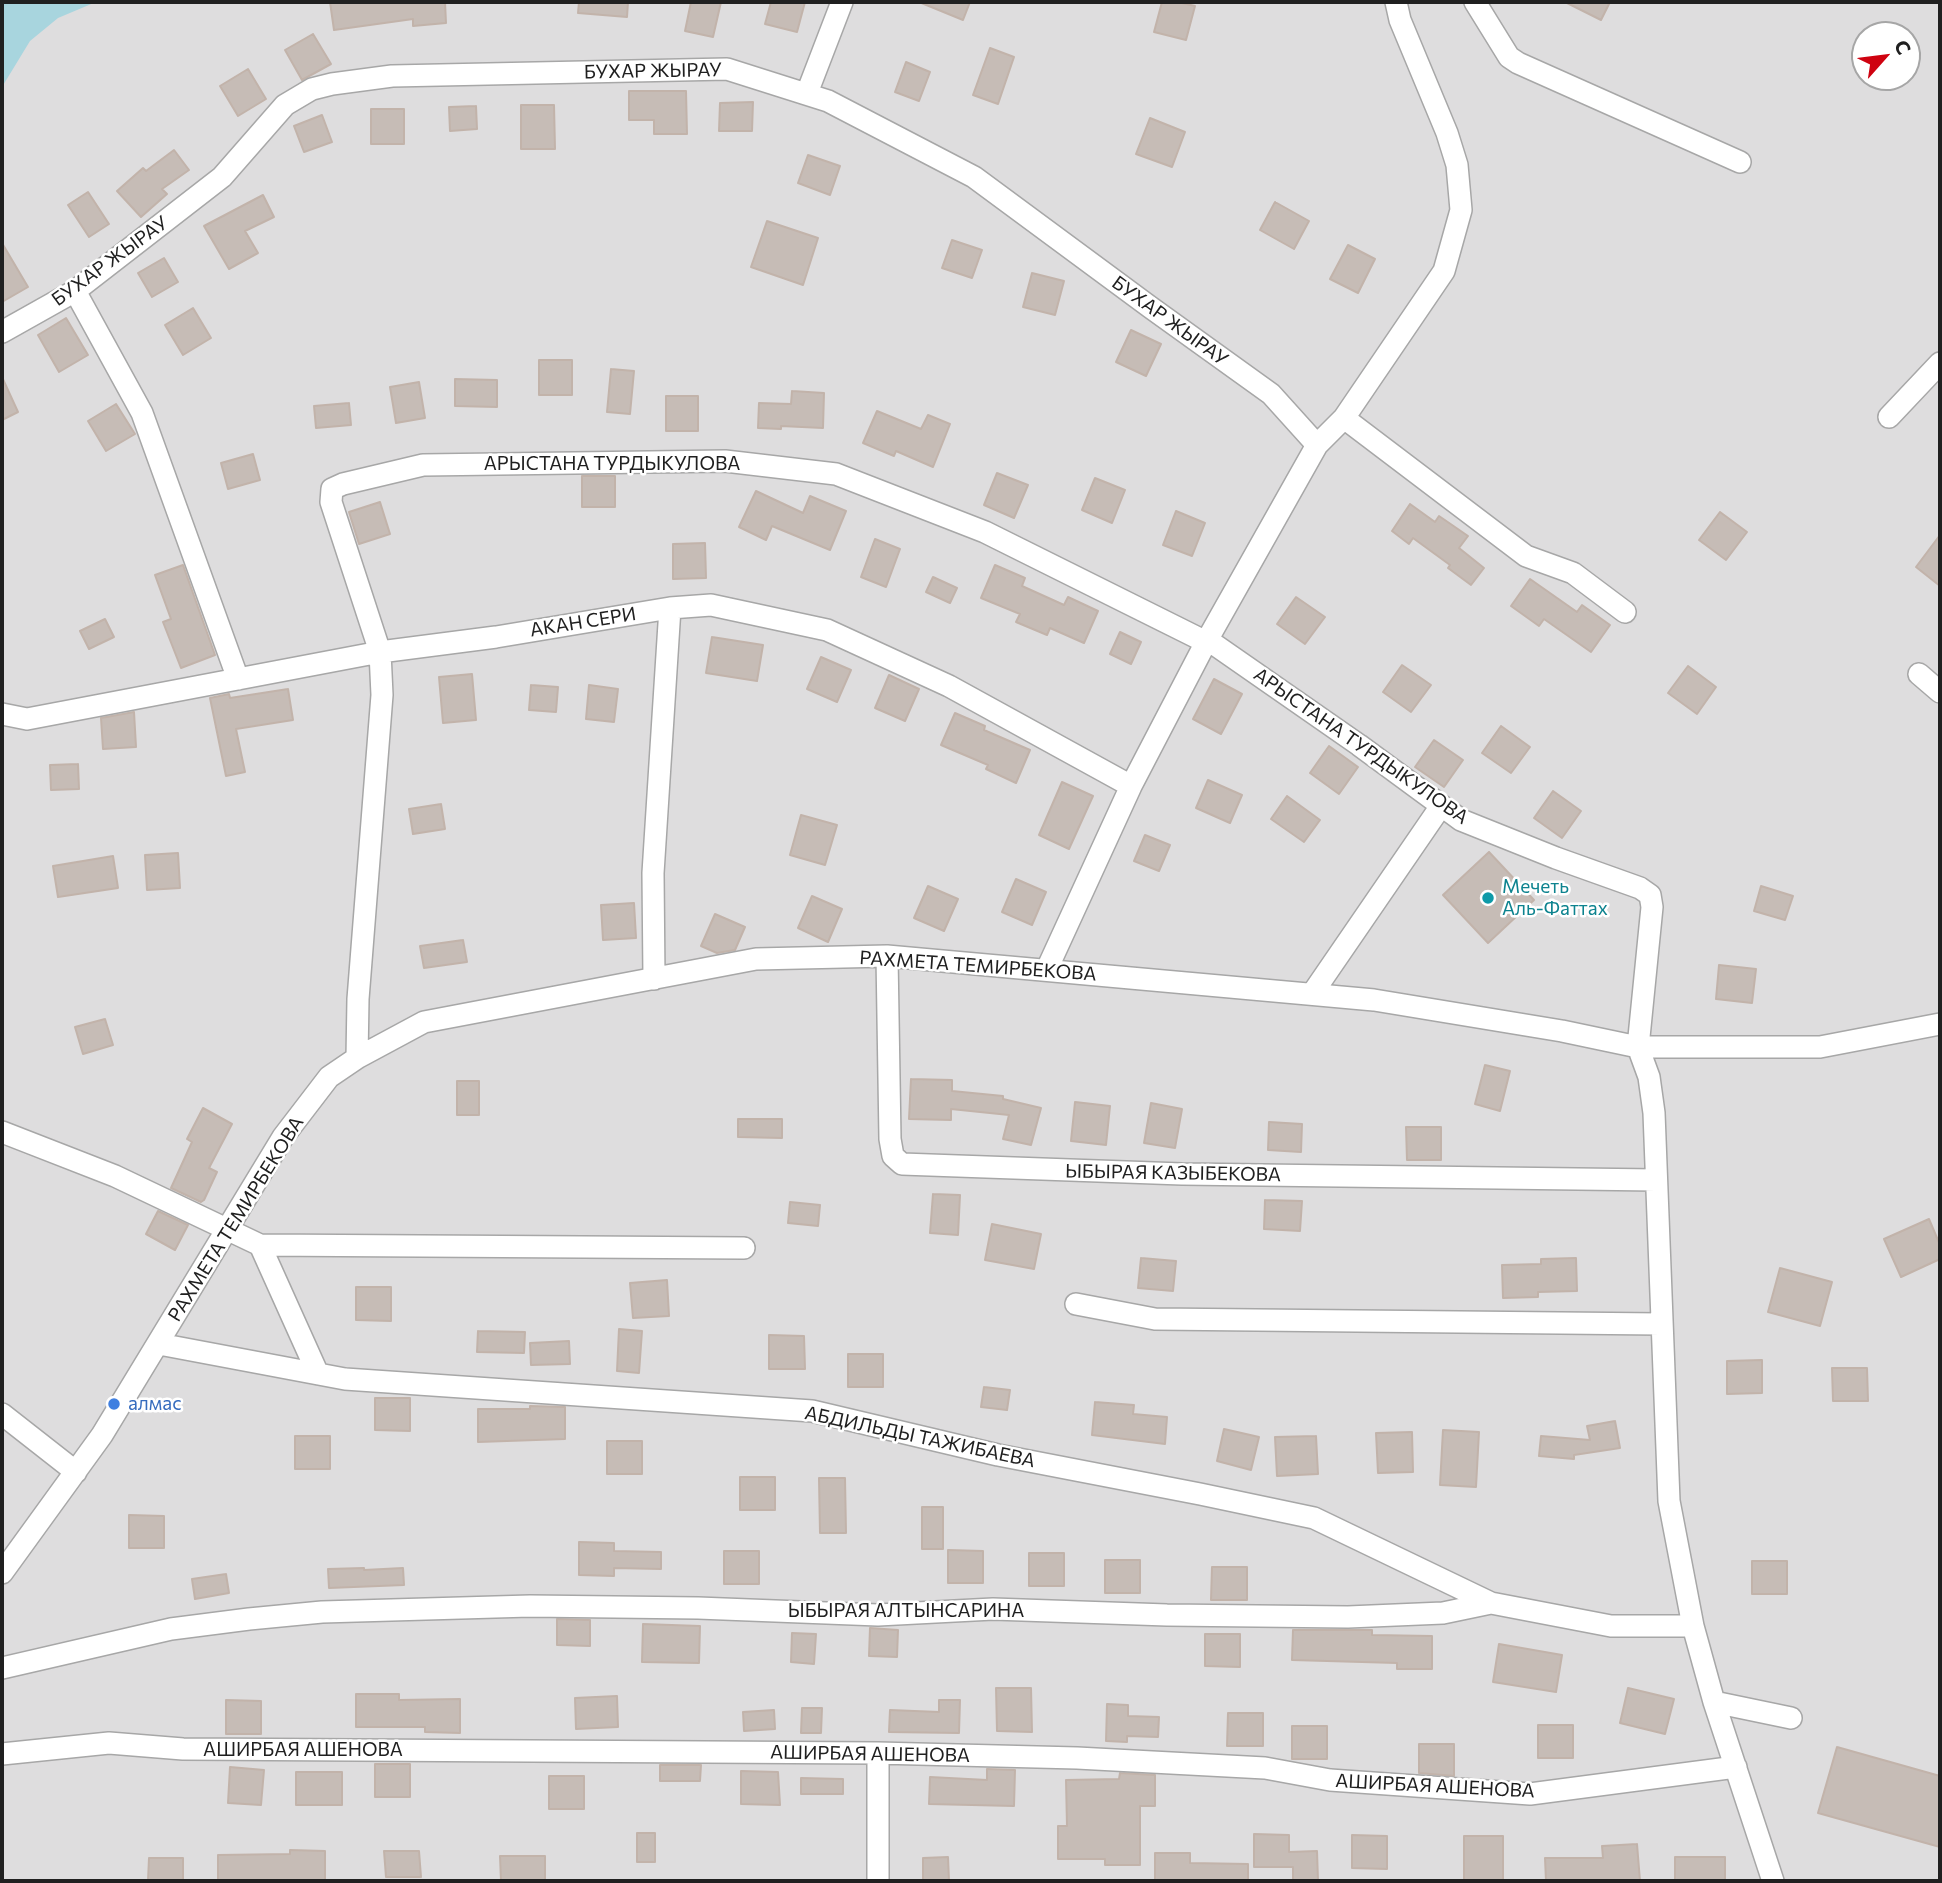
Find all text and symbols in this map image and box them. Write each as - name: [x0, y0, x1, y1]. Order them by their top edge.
- north arrow: [1851, 21, 1921, 91]
- text: С: [1890, 36, 1916, 58]
- street label: БУХАР ЖЫРАУ: [584, 58, 722, 84]
- street label: БУХАР ЖЫРАУ: [47, 211, 173, 311]
- street label: БУХАР ЖЫРАУ: [1107, 271, 1233, 371]
- street label: АРЫСТАНА ТУРДЫКУЛОВА: [484, 453, 740, 475]
- street label: АКАН СЕРИ: [528, 602, 638, 642]
- street label: АРЫСТАНА ТУРДЫКУЛОВА: [1249, 663, 1473, 829]
- place label: Мечеть Аль-Фаттах: [1502, 876, 1608, 920]
- marker: Мечеть Аль-Фаттах: [1480, 890, 1496, 906]
- street label: РАХМЕТА ТЕМИРБЕКОВА: [859, 946, 1097, 986]
- street label: РАХМЕТА ТЕМИРБЕКОВА: [163, 1112, 309, 1326]
- street label: ЫБЫРАЯ КАЗЫБЕКОВА: [1065, 1160, 1281, 1186]
- place label: алмас: [128, 1393, 182, 1415]
- marker: алмас: [106, 1396, 122, 1412]
- street label: АБДИЛЬДЫ ТАЖИБАЕВА: [803, 1401, 1037, 1473]
- street label: ЫБЫРАЯ АЛТЫНСАРИНА: [788, 1600, 1024, 1622]
- street label: АШИРБАЯ АШЕНОВА: [203, 1739, 403, 1761]
- street label: АШИРБАЯ АШЕНОВА: [770, 1741, 970, 1767]
- street label: АШИРБАЯ АШЕНОВА: [1335, 1769, 1535, 1803]

